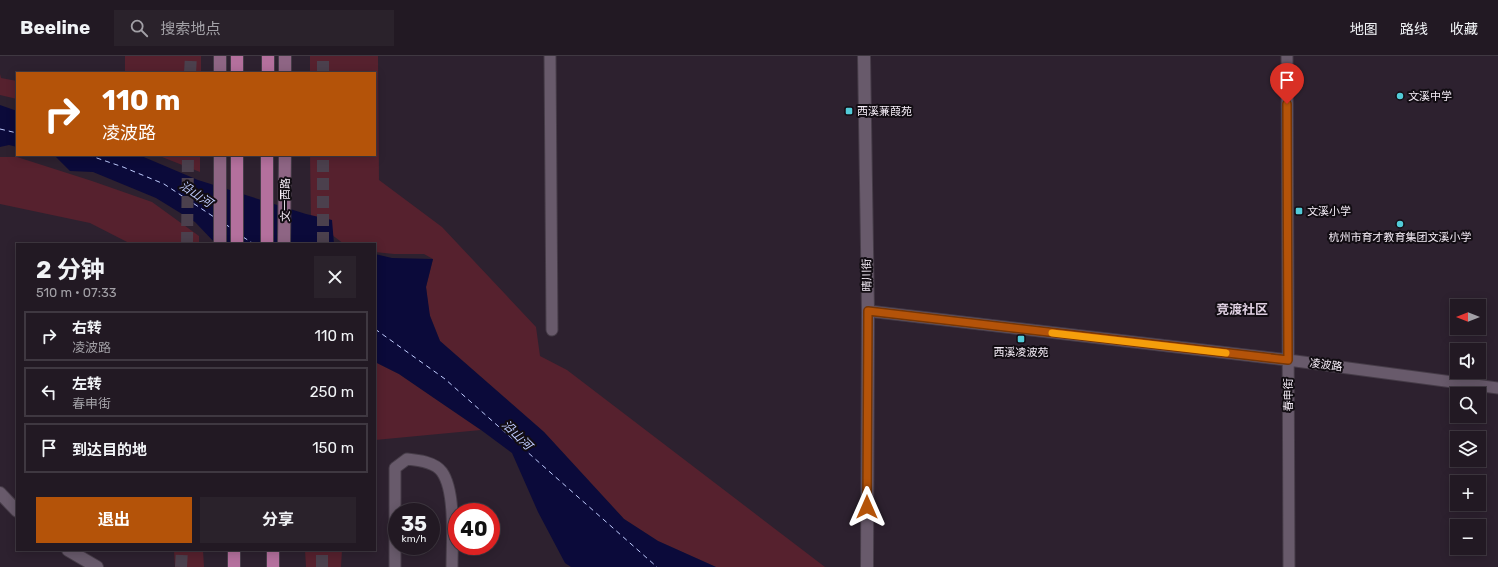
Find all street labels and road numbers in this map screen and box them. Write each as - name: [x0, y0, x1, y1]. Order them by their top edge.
- street label: 文一西路: [279, 178, 292, 222]
- street label: 晴川街: [860, 258, 874, 292]
- street label: 凌波路: [1309, 357, 1343, 373]
- street label: 春申街: [1282, 379, 1295, 412]

